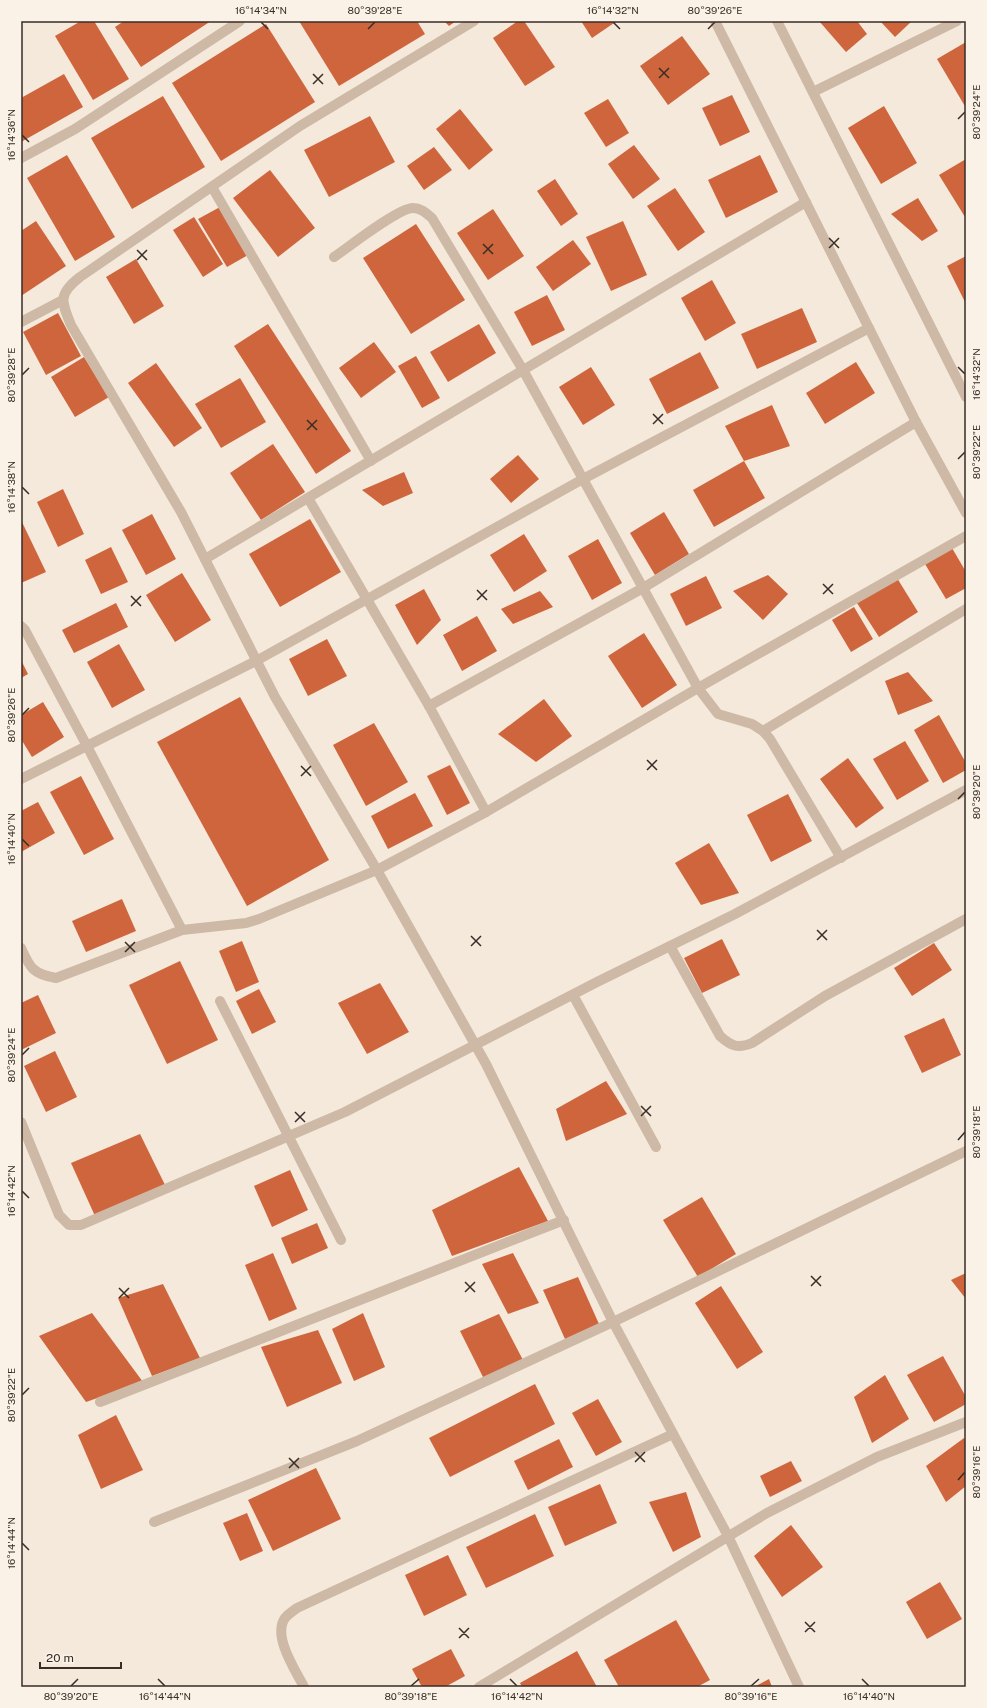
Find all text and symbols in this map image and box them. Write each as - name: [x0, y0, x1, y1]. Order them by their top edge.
- text: 16°14'34"N: [235, 4, 287, 16]
- text: 80°39'28"E: [347, 4, 403, 16]
- text: 16°14'32"N: [587, 4, 639, 16]
- text: 80°39'26"E: [688, 4, 742, 16]
- text: 80°39'24"E: [970, 85, 982, 139]
- text: 16°14'36"N: [5, 109, 17, 161]
- text: 80°39'28"E: [5, 347, 17, 403]
- text: 16°14'32"N: [970, 348, 982, 400]
- text: 80°39'22"E: [970, 425, 982, 479]
- text: 16°14'38"N: [5, 461, 17, 513]
- text: 80°39'26"E: [5, 688, 17, 742]
- text: 80°39'20"E: [970, 765, 982, 819]
- text: 16°14'40"N: [5, 813, 17, 865]
- text: 80°39'24"E: [5, 1028, 17, 1082]
- text: 80°39'18"E: [970, 1105, 982, 1159]
- text: 16°14'42"N: [5, 1165, 17, 1217]
- text: 80°39'22"E: [5, 1368, 17, 1422]
- text: 80°39'16"E: [970, 1446, 982, 1498]
- text: 16°14'44"N: [5, 1517, 17, 1569]
- scale bar: [40, 1644, 121, 1670]
- text: 20 m: [46, 1651, 74, 1665]
- text: 80°39'20"E: [44, 1690, 98, 1702]
- text: 16°14'44"N: [139, 1690, 191, 1702]
- text: 80°39'18"E: [384, 1690, 438, 1702]
- text: 16°14'42"N: [491, 1690, 543, 1702]
- text: 80°39'16"E: [725, 1690, 777, 1702]
- text: 16°14'40"N: [843, 1690, 895, 1702]

